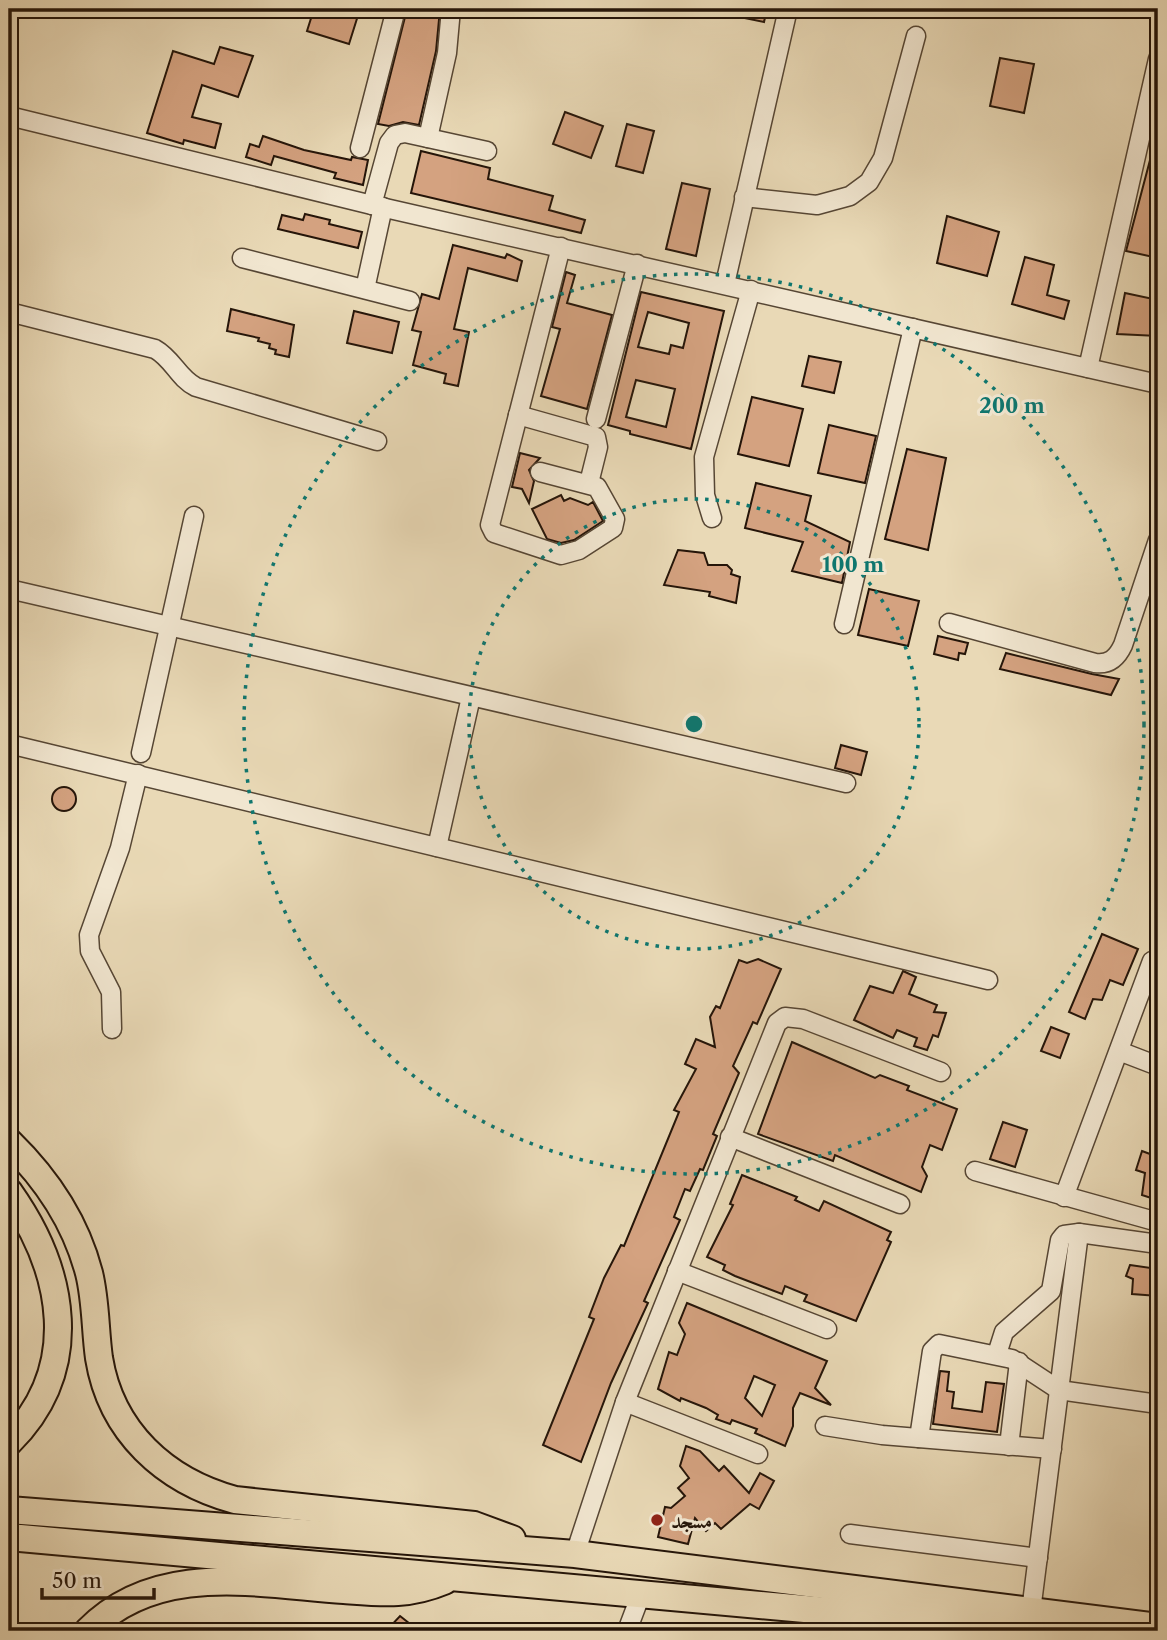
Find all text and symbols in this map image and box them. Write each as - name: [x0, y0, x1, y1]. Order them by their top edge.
- text: 200 m: [979, 393, 1045, 418]
- text: 100 m: [822, 552, 884, 577]
- centre of rings: [682, 712, 706, 736]
- place label: مسجد: [671, 1508, 712, 1533]
- marker: مسجد: [649, 1512, 665, 1528]
- scale bar: [42, 1556, 154, 1600]
- text: 50 m: [52, 1568, 102, 1593]

